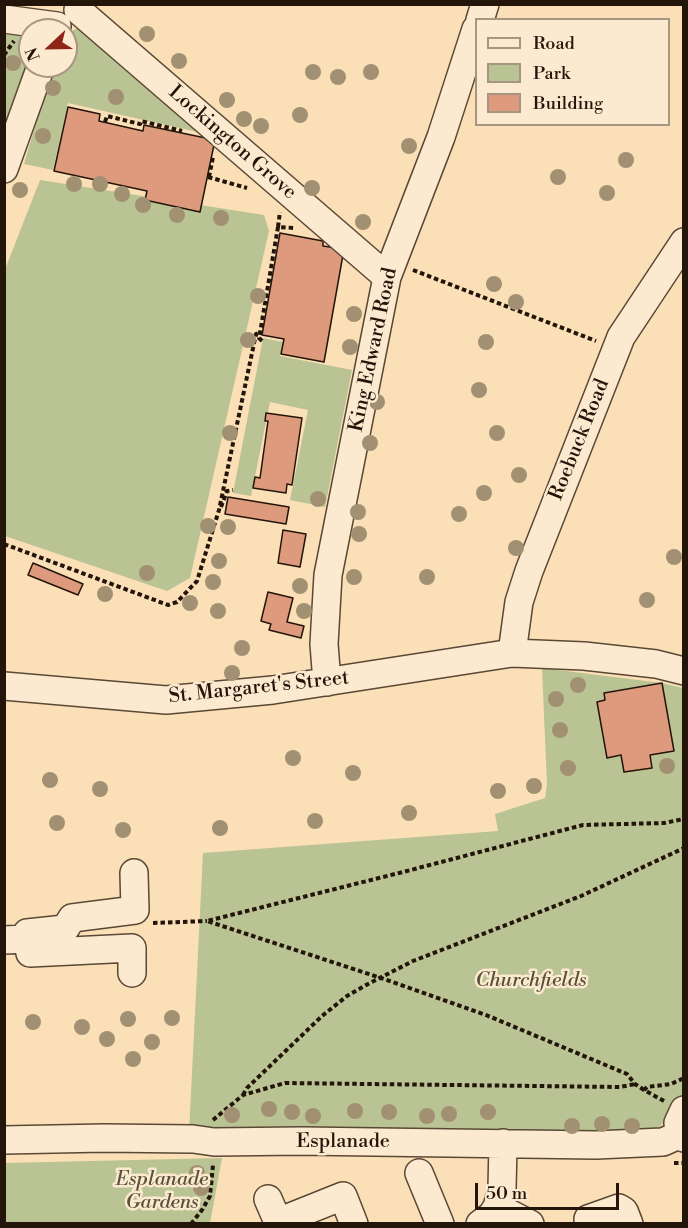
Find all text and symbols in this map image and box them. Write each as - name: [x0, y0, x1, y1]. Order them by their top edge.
- north arrow: [18, 18, 78, 78]
- legend: [475, 18, 670, 126]
- text: Road: [533, 32, 575, 55]
- text: N: [22, 44, 45, 64]
- text: Park: [533, 62, 570, 85]
- street label: Lockington Grove: [163, 81, 301, 205]
- text: Building: [533, 92, 603, 115]
- street label: King Edward Road: [345, 266, 403, 434]
- street label: Roebuck Road: [545, 376, 615, 504]
- street label: St. Margaret's Street: [168, 667, 350, 709]
- park label: Churchfields: [476, 969, 586, 993]
- street label: Esplanade: [296, 1130, 390, 1154]
- park label: Esplanade Gardens: [116, 1168, 208, 1215]
- scale bar: [478, 1171, 622, 1209]
- text: 50 m: [486, 1182, 527, 1205]

